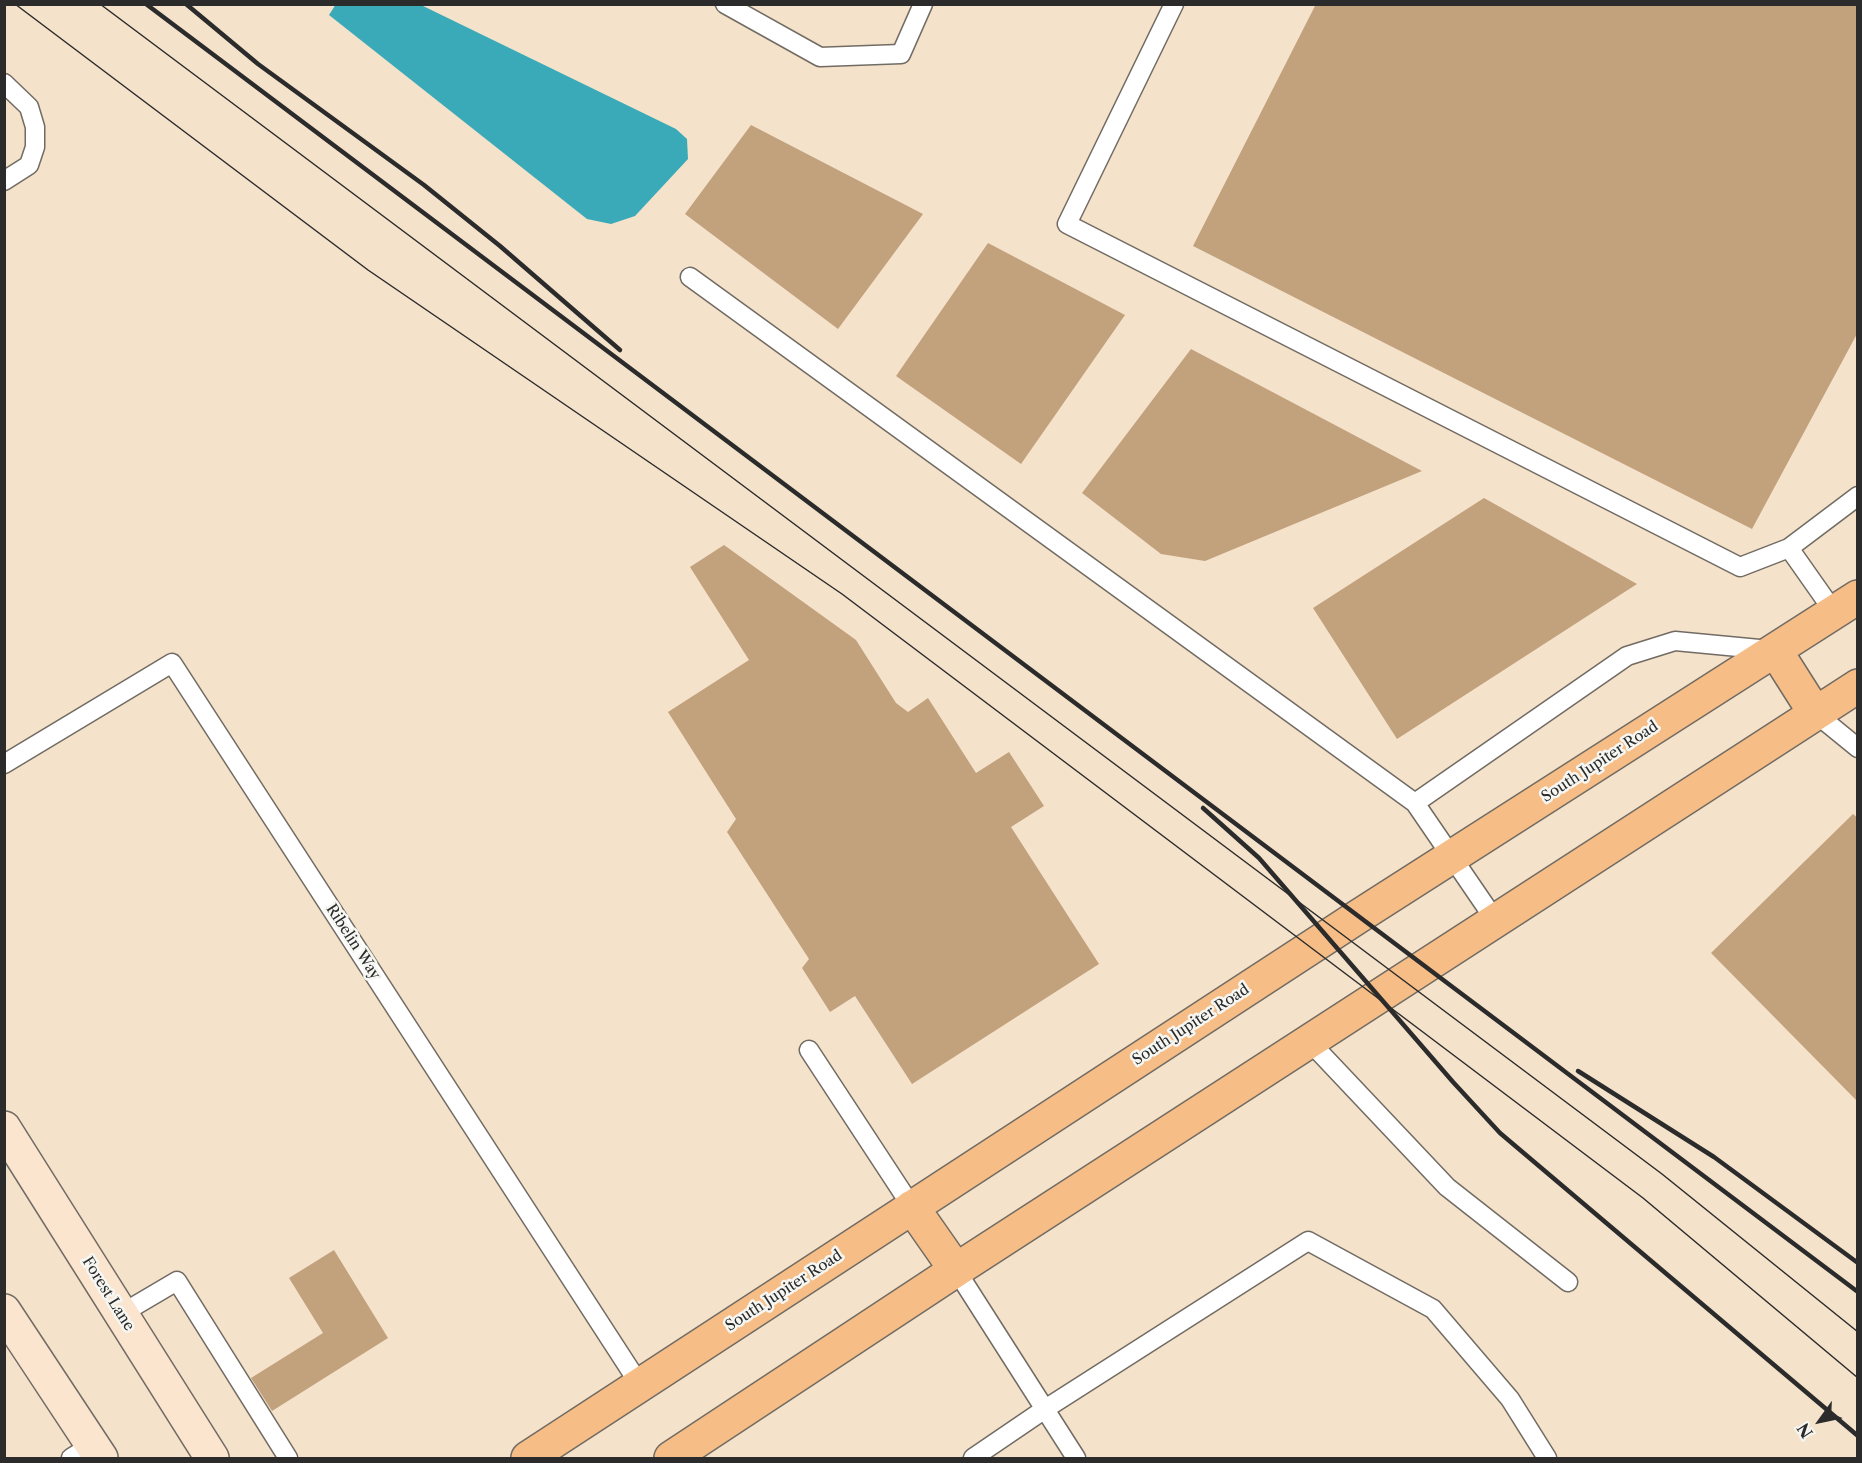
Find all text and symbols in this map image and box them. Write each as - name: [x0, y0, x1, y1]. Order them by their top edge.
- street label: South Jupiter Road: [1538, 718, 1662, 806]
- street label: Ribelin Way: [322, 901, 384, 983]
- street label: South Jupiter Road: [1129, 981, 1253, 1069]
- street label: South Jupiter Road: [722, 1247, 846, 1335]
- street label: Forest Lane: [78, 1254, 138, 1334]
- north arrow: [1790, 1391, 1850, 1451]
- text: N: [1793, 1420, 1817, 1442]

